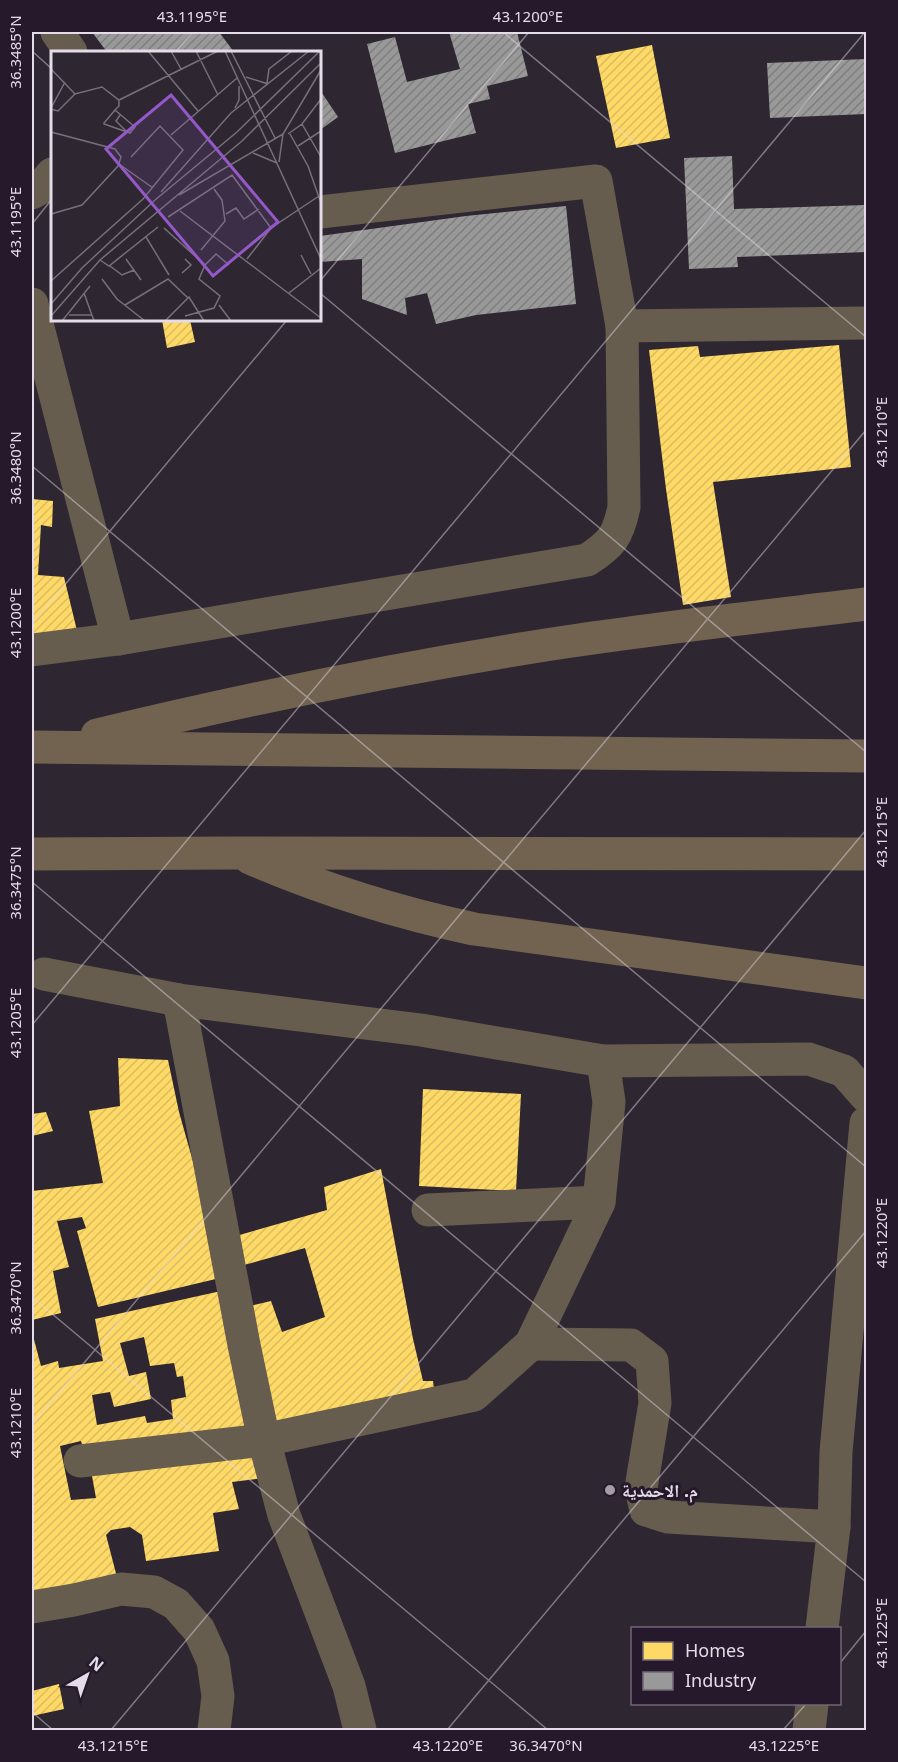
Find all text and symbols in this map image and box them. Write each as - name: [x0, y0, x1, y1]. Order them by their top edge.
- text: 43.1195°E: [157, 6, 227, 26]
- text: 43.1200°E: [493, 6, 563, 26]
- text: 36.3485°N: [5, 15, 25, 89]
- inset map: [51, 51, 321, 321]
- text: 43.1195°E: [5, 187, 25, 257]
- text: 43.1210°E: [871, 397, 891, 467]
- text: 36.3480°N: [5, 431, 25, 505]
- text: 43.1200°E: [5, 588, 25, 658]
- text: 43.1215°E: [871, 797, 891, 867]
- text: 36.3475°N: [5, 846, 25, 920]
- text: 43.1205°E: [5, 988, 25, 1058]
- text: 43.1220°E: [871, 1198, 891, 1268]
- text: 36.3470°N: [5, 1261, 25, 1335]
- text: 43.1210°E: [5, 1388, 25, 1458]
- place label: م. الاحمدية: [622, 1478, 698, 1503]
- marker: م. الاحمدية: [603, 1483, 617, 1497]
- text: 43.1225°E: [871, 1598, 891, 1668]
- legend: [631, 1627, 841, 1705]
- text: Homes: [685, 1638, 745, 1662]
- north arrow: [57, 1645, 117, 1705]
- text: N: [85, 1651, 109, 1676]
- text: Industry: [685, 1668, 757, 1692]
- text: 43.1215°E: [78, 1735, 148, 1755]
- text: 43.1220°E: [413, 1735, 483, 1755]
- text: 36.3470°N: [509, 1735, 583, 1755]
- text: 43.1225°E: [749, 1735, 819, 1755]

